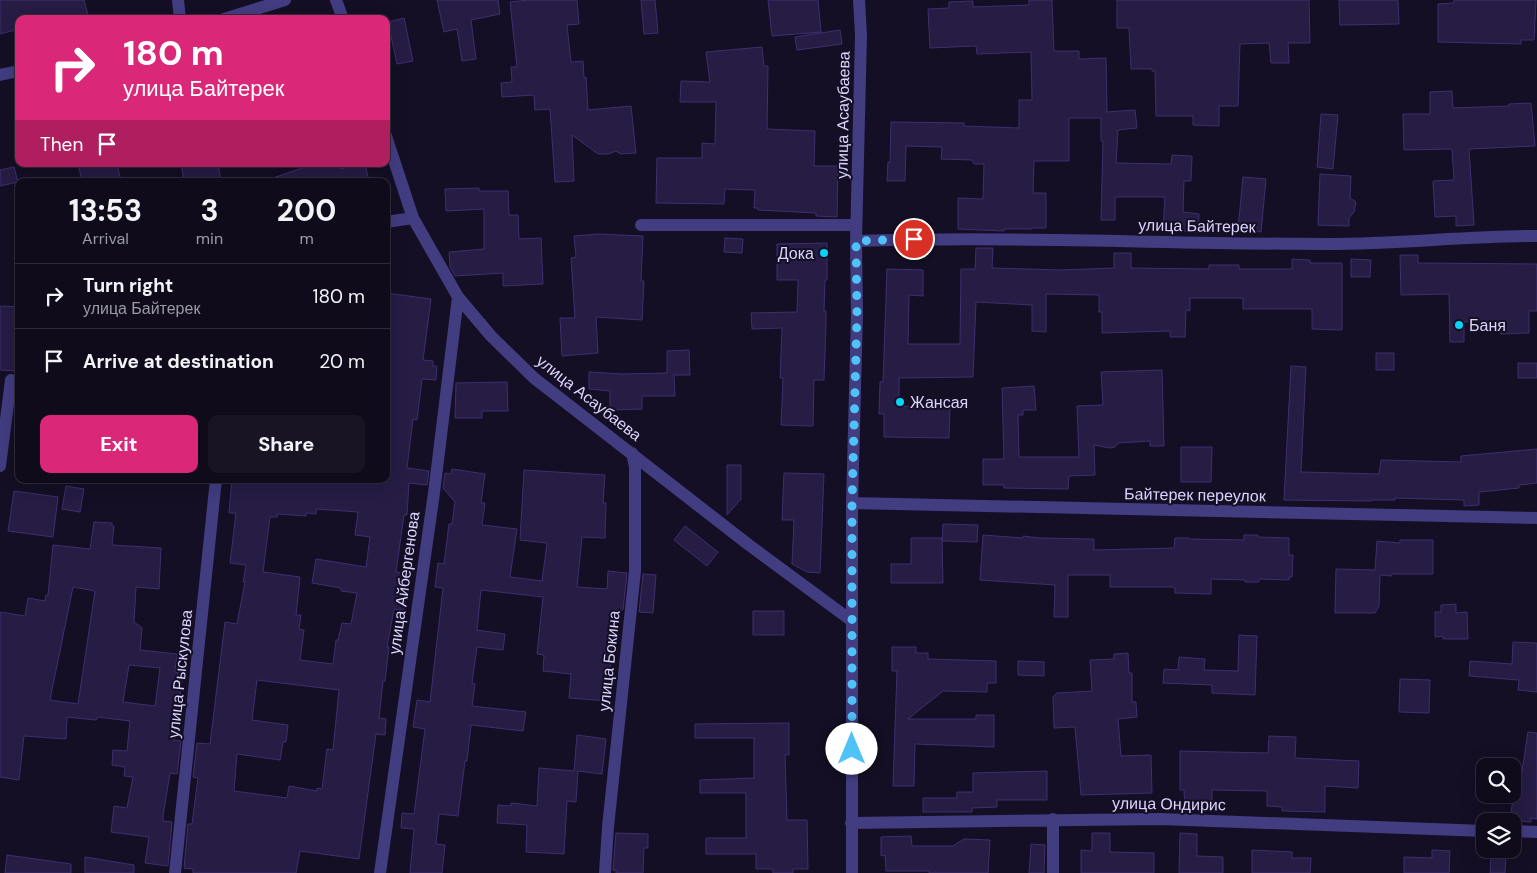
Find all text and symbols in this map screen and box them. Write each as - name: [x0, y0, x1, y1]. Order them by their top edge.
- text: 180 m: [123, 30, 224, 76]
- icon: right: [40, 35, 105, 100]
- street label: улица Асаубаева: [831, 51, 855, 179]
- text: улица Байтерек: [123, 74, 284, 103]
- icon: arrive: [93, 130, 121, 158]
- text: Then: [40, 132, 83, 157]
- text: 13:53: [69, 191, 142, 230]
- text: 3: [200, 191, 219, 230]
- text: 200: [277, 191, 336, 230]
- street label: улица Байтерек: [1138, 214, 1257, 238]
- pin: [893, 218, 935, 260]
- icon: arrive: [900, 225, 928, 253]
- text: Arrival: [82, 228, 129, 249]
- text: min: [196, 228, 223, 249]
- text: m: [299, 228, 314, 249]
- place label: Дока: [778, 243, 814, 264]
- marker: Дока: [818, 247, 830, 259]
- text: Turn right: [83, 273, 173, 298]
- icon: right: [40, 282, 68, 310]
- text: 180 m: [313, 284, 365, 309]
- text: улица Байтерек: [83, 298, 200, 319]
- place label: Баня: [1469, 315, 1506, 336]
- marker: Баня: [1453, 319, 1465, 331]
- icon: arrive: [40, 347, 68, 375]
- text: Arrive at destination: [83, 349, 274, 374]
- text: 20 m: [319, 349, 365, 374]
- street label: улица Асаубаева: [532, 350, 646, 446]
- place label: Жансая: [910, 392, 968, 413]
- marker: Жансая: [894, 396, 906, 408]
- button: Exit: [40, 415, 198, 473]
- button: Share: [208, 415, 365, 473]
- street label: Байтерек переулок: [1124, 483, 1267, 507]
- street label: улица Айбергенова: [384, 510, 424, 656]
- street label: улица Рыскулова: [163, 609, 197, 739]
- street label: улица Бокина: [593, 609, 625, 712]
- position arrow: [825, 722, 877, 774]
- map controls: [1476, 758, 1521, 858]
- button: search: [1476, 758, 1521, 803]
- street label: улица Ондирис: [1112, 793, 1226, 815]
- button: layers: [1476, 813, 1521, 858]

